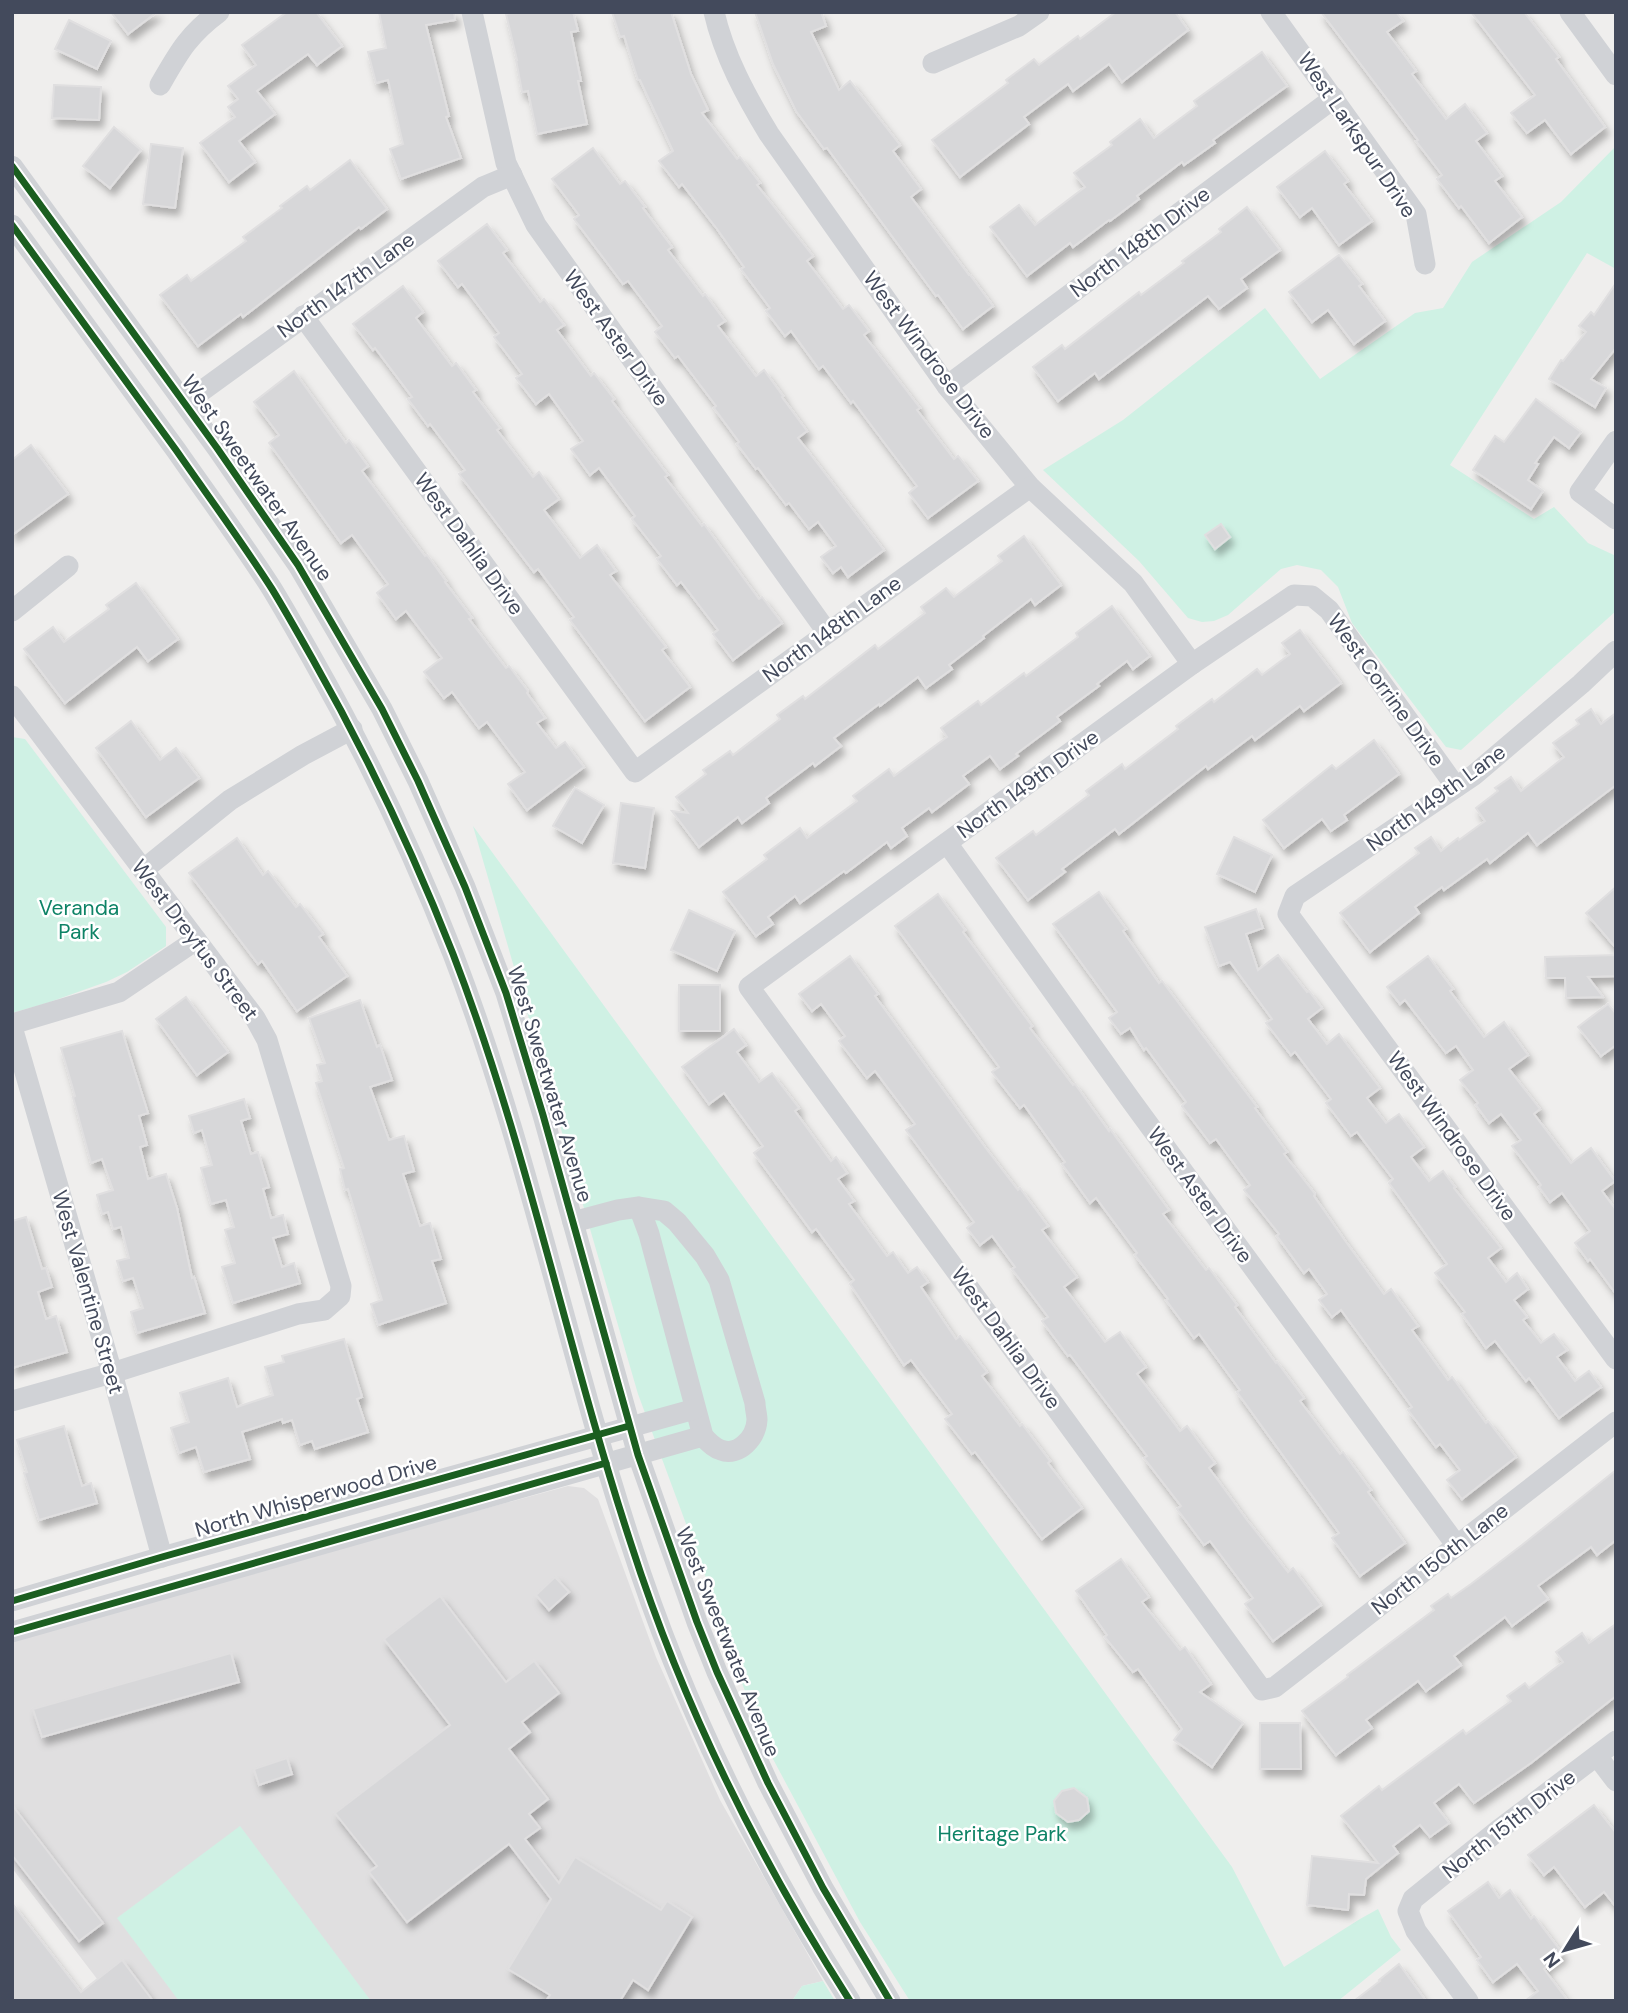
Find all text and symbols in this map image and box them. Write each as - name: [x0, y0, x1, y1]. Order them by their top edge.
- street label: West Larkspur Drive: [1291, 47, 1423, 223]
- street label: North 148th Drive: [1064, 180, 1216, 304]
- street label: North 147th Lane: [272, 226, 420, 344]
- street label: West Aster Drive: [557, 264, 675, 412]
- street label: West Windrose Drive: [857, 265, 1001, 445]
- street label: West Sweetwater Avenue: [175, 369, 339, 587]
- street label: West Dahlia Drive: [408, 467, 530, 621]
- street label: North 148th Lane: [757, 569, 907, 689]
- street label: West Corrine Drive: [1321, 608, 1451, 772]
- street label: North 149th Drive: [952, 723, 1105, 845]
- street label: North 149th Lane: [1361, 738, 1511, 858]
- street label: West Dreyfus Street: [125, 854, 265, 1026]
- park label: Veranda Park: [39, 894, 119, 946]
- street label: West Sweetwater Avenue: [501, 962, 599, 1206]
- street label: West Windrose Drive: [1381, 1046, 1523, 1227]
- street label: West Aster Drive: [1141, 1121, 1259, 1269]
- street label: West Valentine Street: [46, 1187, 130, 1397]
- street label: West Dahlia Drive: [945, 1261, 1067, 1415]
- street label: North Whisperwood Drive: [192, 1448, 440, 1544]
- street label: North 150th Lane: [1366, 1497, 1514, 1621]
- street label: West Sweetwater Avenue: [669, 1523, 787, 1761]
- street label: North 151th Drive: [1436, 1763, 1582, 1885]
- park label: Heritage Park: [938, 1820, 1067, 1848]
- north arrow: [1530, 1915, 1600, 1985]
- text: N: [1538, 1947, 1566, 1973]

